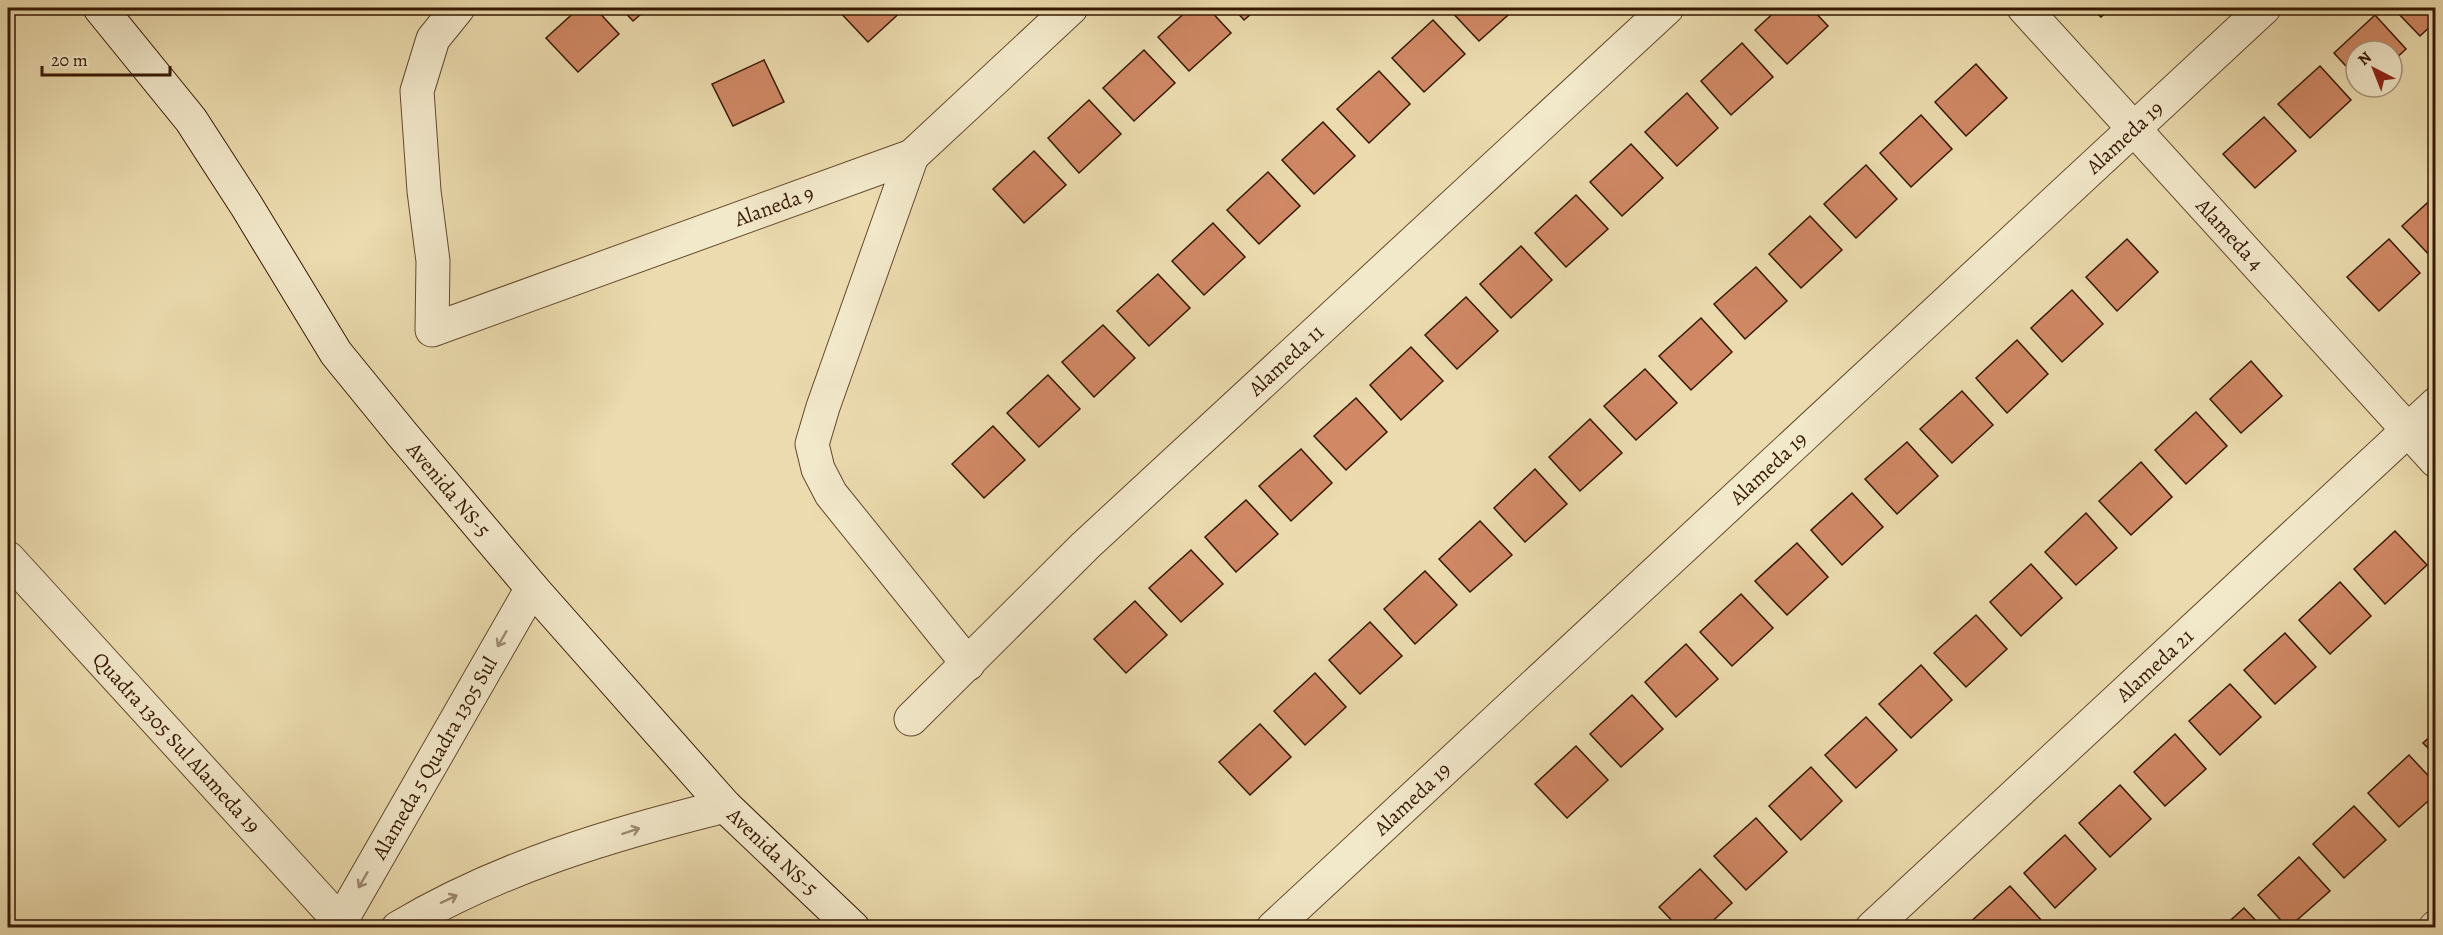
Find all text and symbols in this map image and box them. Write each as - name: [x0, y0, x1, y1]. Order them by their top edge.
- scale bar: [42, 39, 170, 77]
- north arrow: [2344, 39, 2404, 99]
- text: N: [2353, 46, 2377, 71]
- text: 20 m: [51, 48, 88, 72]
- street label: Alameda 19: [2079, 95, 2169, 181]
- street label: Alaneda 9: [730, 179, 818, 234]
- street label: Alameda 4: [2189, 191, 2270, 277]
- street label: Alameda 11: [1241, 318, 1330, 403]
- street label: Alameda 19: [1723, 425, 1813, 512]
- street label: Avenida NS-5: [400, 435, 497, 543]
- street label: Alameda 21: [2109, 622, 2200, 709]
- one-way arrow: [496, 630, 508, 647]
- street label: Quadra 1305 Sul Alameda 19: [86, 646, 267, 839]
- street label: Alameda 5 Quadra 1305 Sul: [365, 652, 504, 865]
- street label: Alameda 19: [1367, 756, 1457, 842]
- street label: Avenida NS-5: [720, 801, 825, 902]
- one-way arrow: [621, 825, 640, 836]
- one-way arrow: [356, 872, 368, 889]
- one-way arrow: [439, 892, 457, 904]

